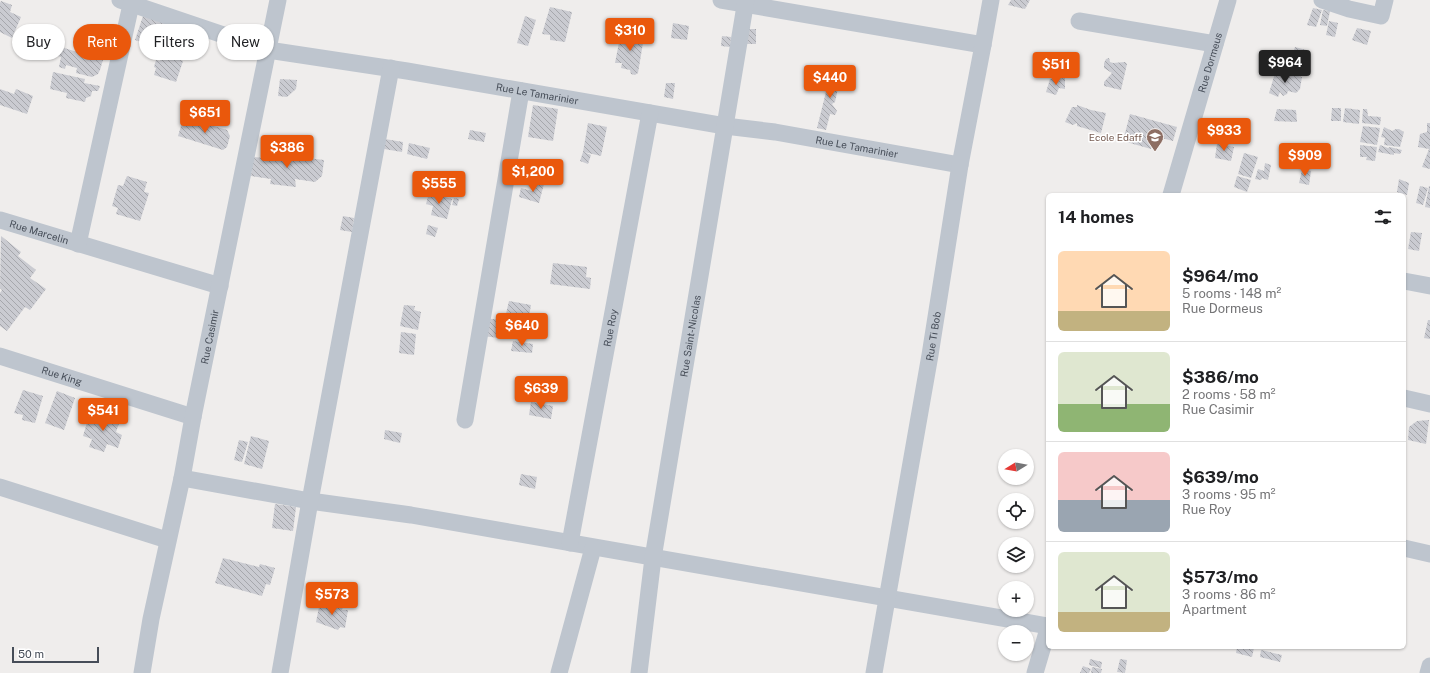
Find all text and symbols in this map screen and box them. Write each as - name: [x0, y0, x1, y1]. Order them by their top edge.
- pin: $310: [606, 18, 654, 52]
- text: $310: [614, 23, 646, 38]
- chip: Buy: [12, 24, 65, 60]
- chip: Rent: [73, 24, 131, 60]
- chip: Filters: [139, 24, 209, 60]
- chip: New: [217, 24, 274, 60]
- street label: Rue Dormeus: [1195, 31, 1224, 94]
- pin: $964: [1261, 50, 1309, 84]
- pin: $511: [1032, 52, 1080, 86]
- text: $964: [1268, 55, 1302, 70]
- text: $511: [1042, 57, 1070, 72]
- pin: $440: [806, 65, 854, 99]
- text: $440: [813, 70, 847, 85]
- street label: Rue Le Tamarinier: [495, 80, 580, 107]
- pin: $651: [181, 100, 229, 134]
- text: $651: [189, 105, 221, 120]
- pin: $933: [1200, 118, 1248, 152]
- text: $933: [1207, 123, 1241, 138]
- school or university icon: Ecole Edaff: [1145, 127, 1165, 152]
- place label: Ecole Edaff: [1089, 131, 1142, 143]
- street label: Rue Le Tamarinier: [815, 133, 899, 160]
- pin: $386: [263, 135, 311, 169]
- text: $386: [270, 140, 304, 155]
- pin: $909: [1281, 143, 1329, 177]
- text: $909: [1288, 148, 1322, 163]
- pin: $1,200: [500, 159, 566, 193]
- text: $1,200: [511, 164, 555, 179]
- pin: $555: [415, 171, 463, 205]
- text: $555: [421, 176, 457, 191]
- icon: filters: [1372, 206, 1394, 228]
- text: 14 homes: [1058, 207, 1134, 227]
- street label: Rue Marcelin: [8, 217, 70, 246]
- text: $964/mo: [1182, 266, 1259, 286]
- icon: home: [1090, 267, 1138, 315]
- text: 5 rooms · 148 m²: [1182, 286, 1281, 301]
- street label: Rue Saint-Nicolas: [677, 294, 703, 378]
- text: Rue Dormeus: [1182, 301, 1263, 316]
- street label: Rue Roy: [601, 307, 620, 348]
- street label: Rue Casimir: [198, 308, 221, 365]
- street label: Rue Ti Bob: [923, 311, 943, 362]
- pin: $640: [498, 313, 546, 347]
- text: $640: [505, 318, 539, 333]
- street label: Rue King: [40, 364, 84, 388]
- text: $386/mo: [1182, 367, 1259, 387]
- icon: home: [1090, 368, 1138, 416]
- pin: $639: [517, 376, 565, 410]
- text: $639: [524, 381, 558, 396]
- text: 2 rooms · 58 m²: [1182, 387, 1275, 402]
- pin: $541: [79, 398, 127, 432]
- text: Rue Casimir: [1182, 402, 1254, 417]
- text: $541: [87, 403, 119, 418]
- north arrow: [998, 449, 1034, 485]
- map controls: [998, 449, 1034, 661]
- text: $639/mo: [1182, 467, 1259, 487]
- icon: home: [1090, 468, 1138, 516]
- text: 3 rooms · 95 m²: [1182, 487, 1276, 502]
- button: locate: [998, 493, 1034, 529]
- text: Rue Roy: [1182, 502, 1231, 517]
- button: layers: [998, 537, 1034, 573]
- text: $573/mo: [1182, 567, 1258, 587]
- icon: home: [1090, 568, 1138, 616]
- button: +: [998, 581, 1034, 617]
- pin: $573: [308, 582, 356, 616]
- text: $573: [315, 587, 349, 602]
- text: 3 rooms · 86 m²: [1182, 587, 1276, 602]
- text: Apartment: [1182, 602, 1247, 617]
- button: −: [998, 625, 1034, 661]
- scale bar: [12, 645, 99, 664]
- text: 50 m: [18, 648, 44, 660]

